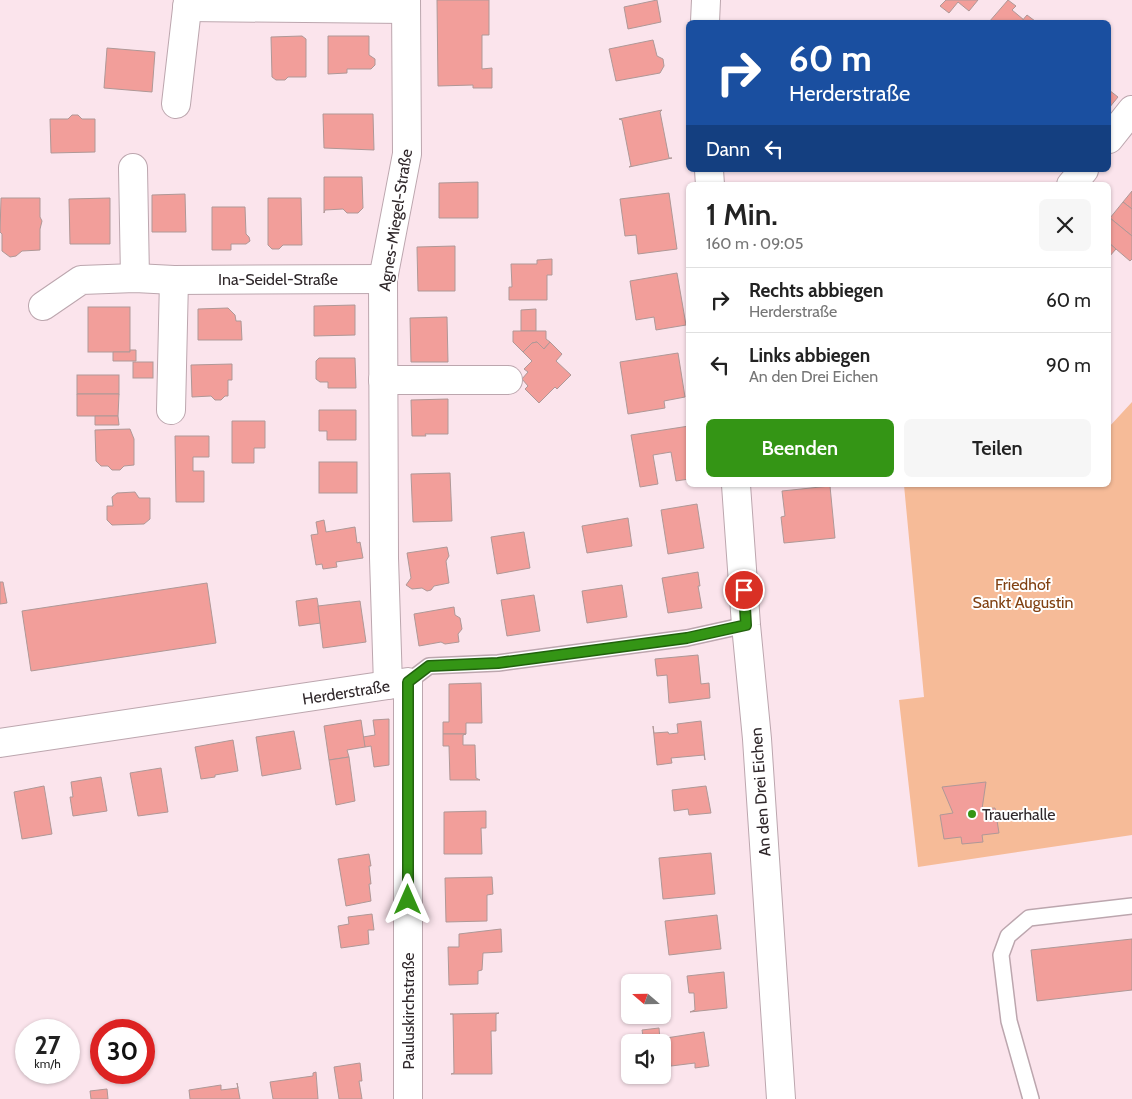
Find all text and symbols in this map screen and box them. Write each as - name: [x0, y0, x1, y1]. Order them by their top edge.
- text: 60 m: [789, 37, 872, 80]
- icon: right: [706, 40, 771, 105]
- text: Herderstraße: [789, 80, 910, 107]
- icon: left: [760, 135, 788, 163]
- text: Dann: [706, 138, 750, 161]
- street label: Agnes-Miegel-Straße: [375, 148, 416, 293]
- text: 1 Min.: [706, 196, 778, 233]
- button: close: [1039, 199, 1091, 251]
- text: 160 m · 09:05: [706, 234, 804, 253]
- street label: Ina-Seidel-Straße: [218, 270, 338, 289]
- text: Rechts abbiegen: [749, 279, 883, 302]
- icon: right: [706, 286, 734, 314]
- text: 60 m: [1046, 289, 1091, 312]
- text: Herderstraße: [749, 302, 837, 321]
- text: Links abbiegen: [749, 344, 870, 367]
- icon: left: [706, 351, 734, 379]
- text: 90 m: [1046, 354, 1091, 377]
- text: An den Drei Eichen: [749, 367, 878, 386]
- button: Beenden: [706, 419, 894, 477]
- button: Teilen: [904, 419, 1091, 477]
- pin: [723, 569, 765, 611]
- park label: Friedhof Sankt Augustin: [973, 575, 1073, 612]
- icon: arrive: [730, 576, 758, 604]
- street label: Herderstraße: [301, 676, 391, 709]
- street label: An den Drei Eichen: [747, 727, 774, 857]
- place label: Trauerhalle: [982, 805, 1055, 824]
- marker: Trauerhalle: [966, 808, 978, 820]
- position arrow: [381, 873, 433, 925]
- street label: Pauluskirchstraße: [399, 952, 418, 1070]
- north arrow: [621, 974, 671, 1024]
- map controls: [621, 974, 671, 1084]
- speed limit sign: 30: [90, 1019, 155, 1084]
- text: 27: [35, 1030, 60, 1060]
- button: sound: [621, 1034, 671, 1084]
- text: km/h: [34, 1056, 61, 1071]

